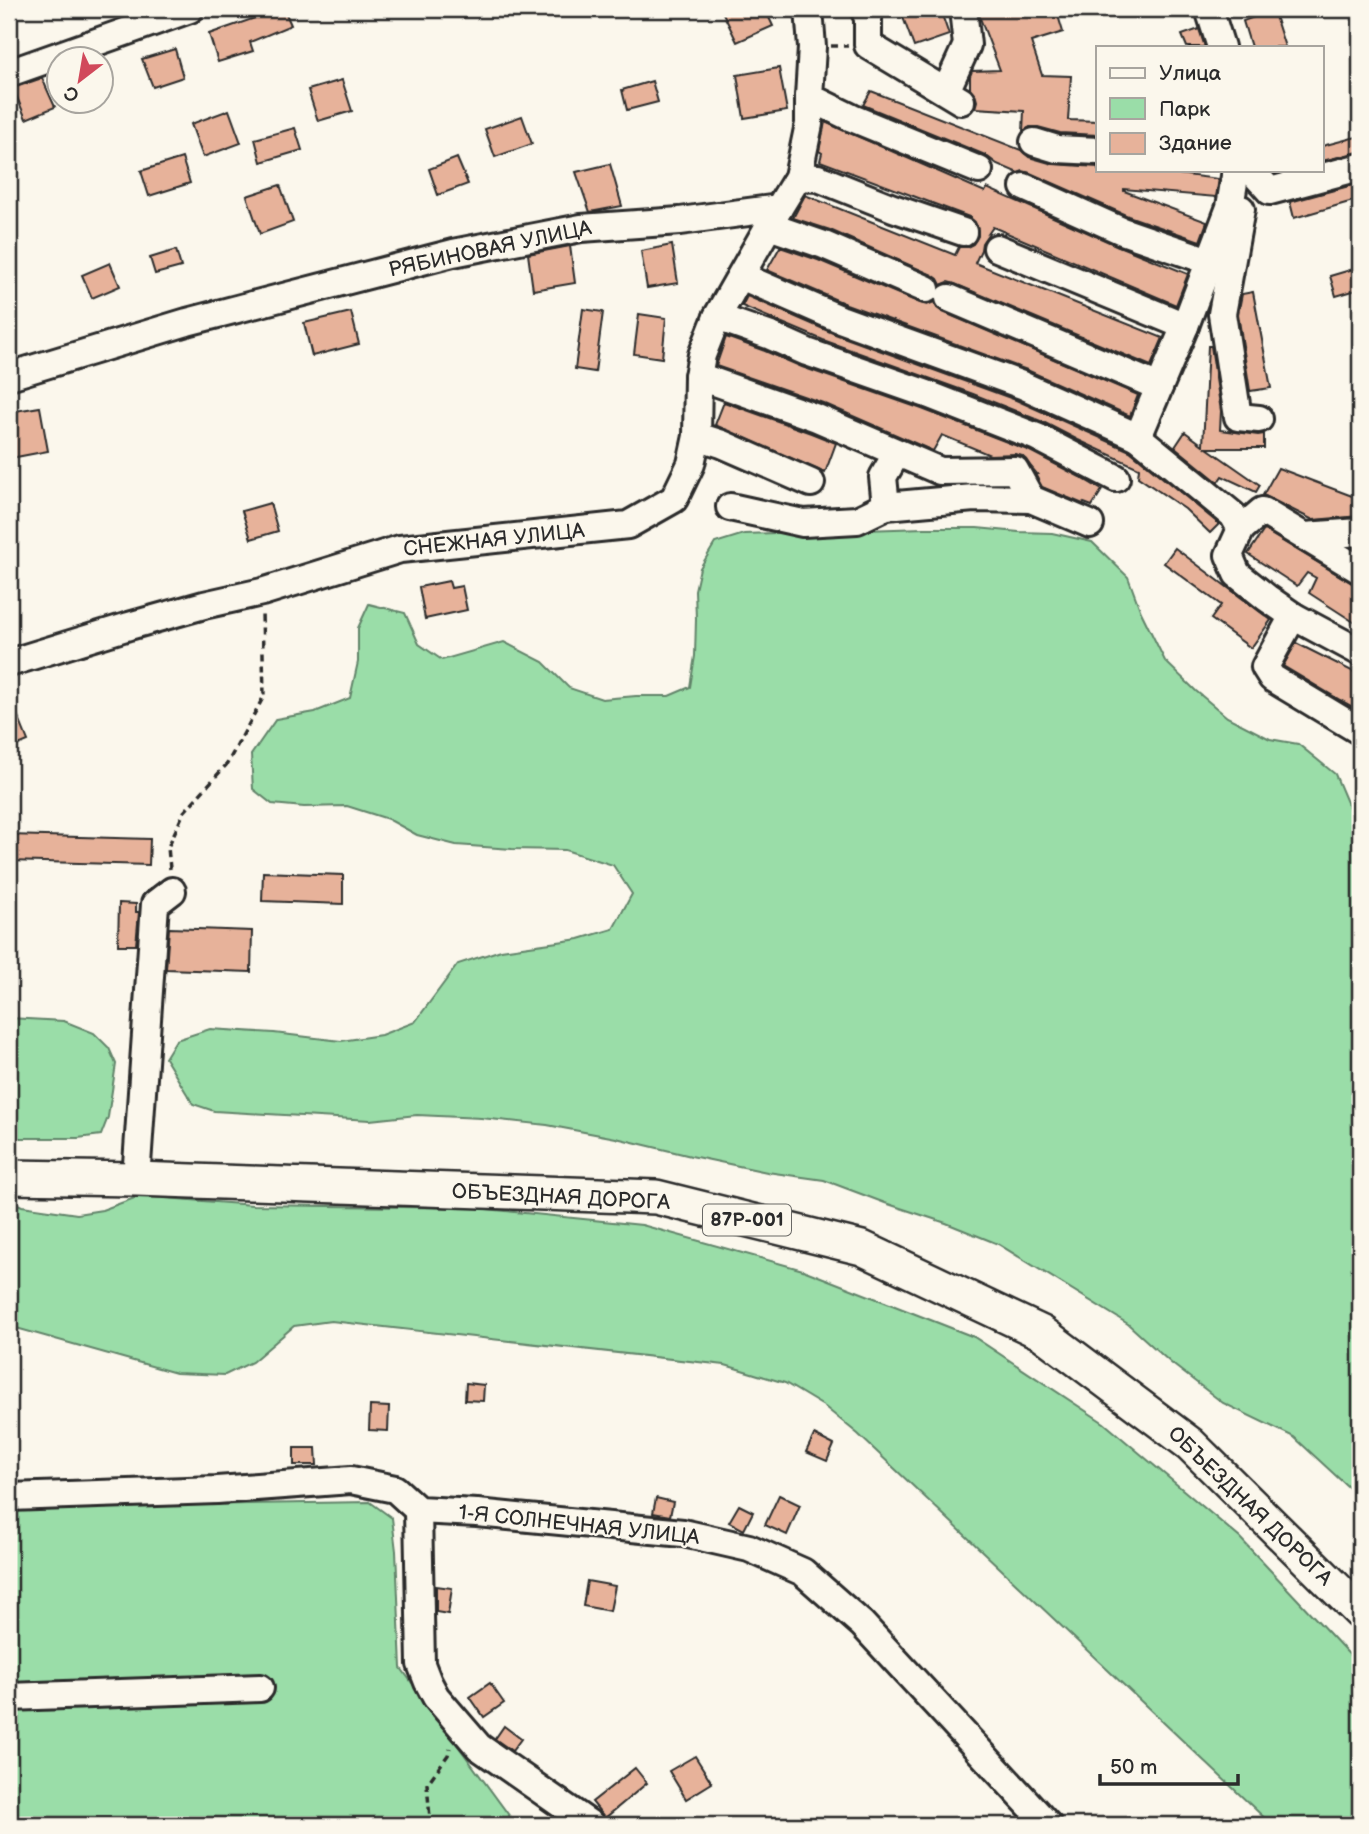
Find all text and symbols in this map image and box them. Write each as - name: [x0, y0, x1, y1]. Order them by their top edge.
- north arrow: [46, 46, 116, 116]
- legend: [1096, 46, 1324, 172]
- text: Улица: [1159, 61, 1222, 86]
- text: С: [60, 80, 84, 107]
- text: Парк: [1159, 97, 1210, 122]
- text: Здание: [1159, 131, 1232, 156]
- street label: РЯБИНОВАЯ УЛИЦА: [386, 215, 594, 283]
- street label: СНЕЖНАЯ УЛИЦА: [402, 518, 586, 562]
- street label: ОБЪЕЗДНАЯ ДОРОГА: [451, 1179, 671, 1215]
- road number: 87Р-001: [703, 1204, 791, 1236]
- street label: ОБЪЕЗДНАЯ ДОРОГА: [1163, 1421, 1337, 1591]
- street label: 1-Я СОЛНЕЧНАЯ УЛИЦА: [457, 1500, 701, 1550]
- scale bar: [1100, 1743, 1238, 1787]
- text: 50 m: [1110, 1755, 1157, 1780]

